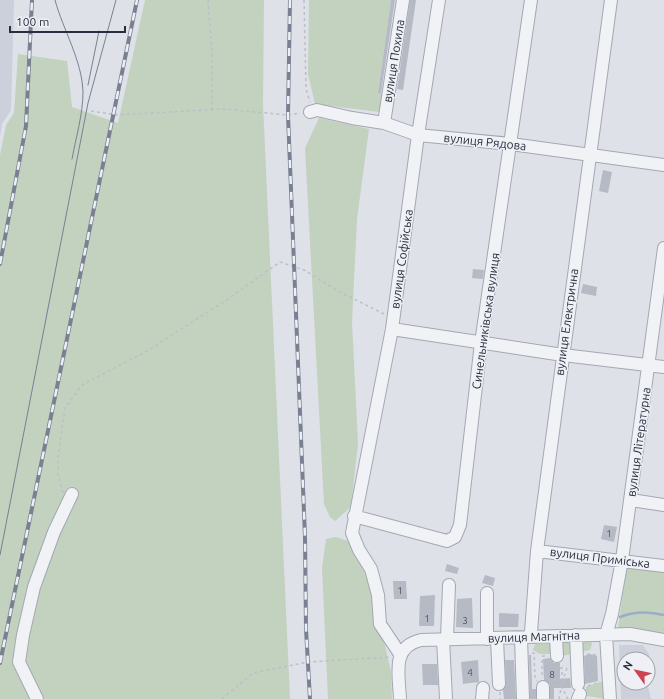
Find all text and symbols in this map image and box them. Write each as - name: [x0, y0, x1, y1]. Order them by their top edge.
- scale bar: [10, 8, 125, 34]
- text: 100 m: [16, 15, 49, 28]
- street label: вулиця Похила: [381, 18, 407, 103]
- street label: вулиця Рядова: [443, 131, 527, 152]
- street label: вулиця Софійська: [388, 208, 415, 309]
- street label: Синельниківська вулиця: [469, 252, 502, 390]
- street label: вулиця Електрична: [553, 268, 580, 376]
- street label: вулиця Літературна: [624, 386, 653, 498]
- house number: 1: [606, 528, 612, 539]
- street label: вулиця Приміська: [549, 545, 651, 570]
- house number: 1: [397, 585, 403, 596]
- house number: 1: [424, 613, 430, 624]
- house number: 3: [462, 615, 468, 626]
- street label: вулиця Магнітна: [488, 628, 580, 645]
- north arrow: [616, 651, 656, 691]
- text: N: [620, 659, 635, 672]
- house number: 4: [467, 667, 473, 678]
- house number: 8: [549, 669, 555, 680]

